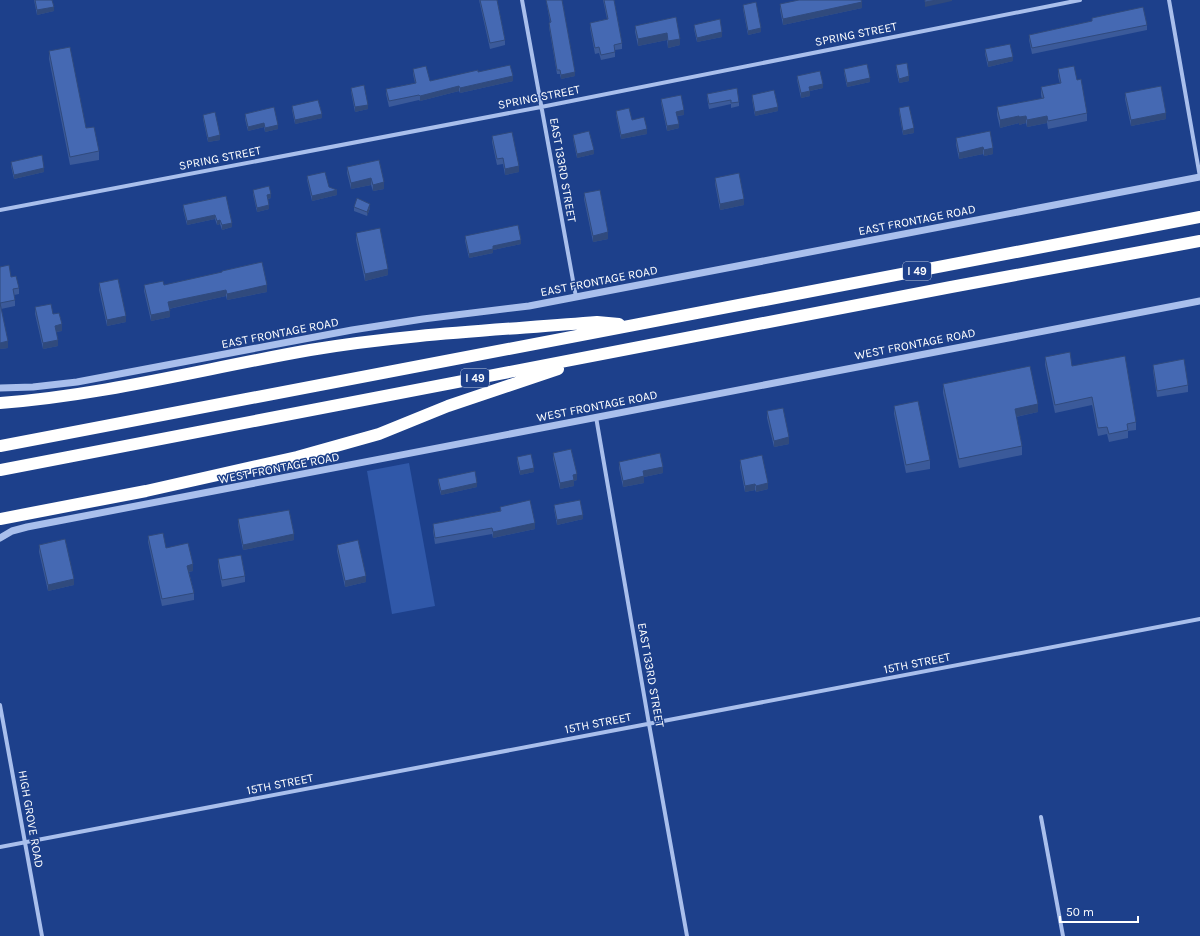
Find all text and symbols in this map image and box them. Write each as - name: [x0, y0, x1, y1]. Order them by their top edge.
- street label: SPRING STREET: [814, 19, 898, 49]
- street label: SPRING STREET: [497, 82, 581, 112]
- street label: EAST 133RD STREET: [547, 117, 579, 223]
- street label: SPRING STREET: [178, 143, 262, 173]
- street label: EAST FRONTAGE ROAD: [857, 202, 977, 238]
- road number: I 49: [903, 262, 931, 280]
- street label: EAST FRONTAGE ROAD: [539, 263, 659, 299]
- street label: EAST FRONTAGE ROAD: [220, 315, 340, 351]
- street label: WEST FRONTAGE ROAD: [853, 325, 977, 363]
- road number: I 49: [461, 369, 489, 387]
- street label: WEST FRONTAGE ROAD: [535, 387, 659, 425]
- street label: WEST FRONTAGE ROAD: [217, 449, 341, 487]
- street label: EAST 133RD STREET: [635, 622, 667, 728]
- street label: 15TH STREET: [882, 650, 952, 676]
- street label: 15TH STREET: [563, 710, 633, 736]
- street label: HIGH GROVE ROAD: [16, 769, 46, 869]
- street label: 15TH STREET: [245, 771, 315, 797]
- scale bar: [1060, 898, 1138, 924]
- text: 50 m: [1066, 905, 1094, 919]

